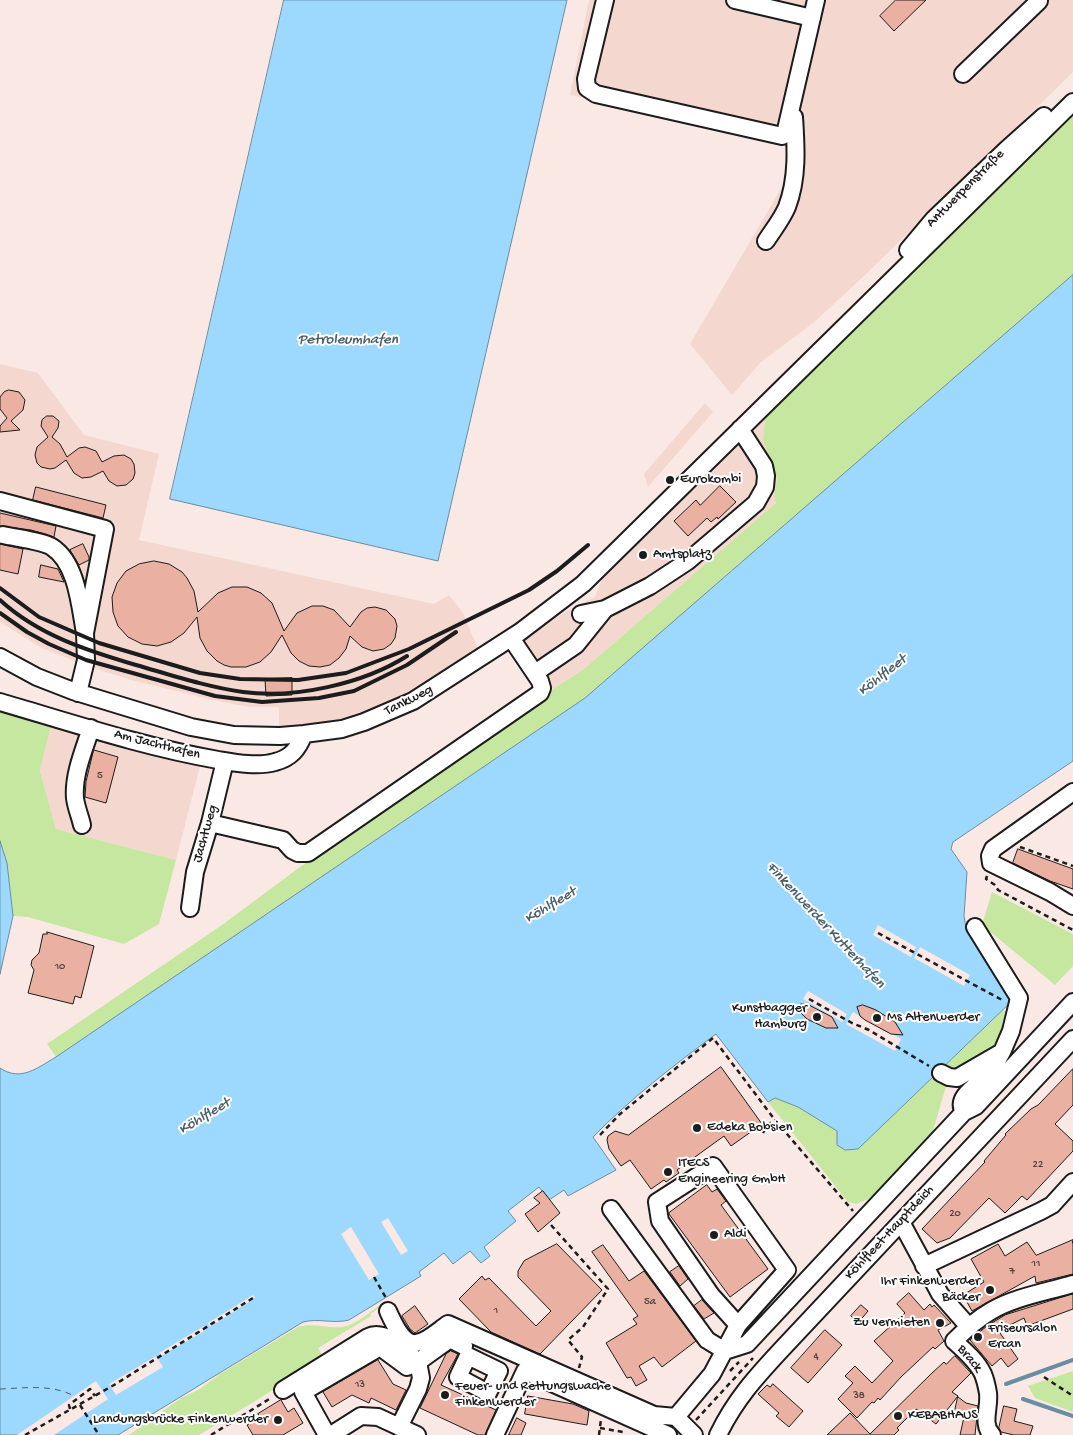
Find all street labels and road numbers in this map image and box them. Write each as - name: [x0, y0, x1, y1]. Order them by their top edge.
- street label: Antwerpenstraße: [923, 146, 1009, 232]
- street label: Tankweg: [382, 682, 436, 720]
- street label: Am Jachthafen: [112, 726, 202, 764]
- street label: Jachtweg: [190, 803, 222, 865]
- street label: Köhlfleet-Hauptdeich: [842, 1182, 938, 1284]
- street label: Brack: [953, 1342, 985, 1376]

